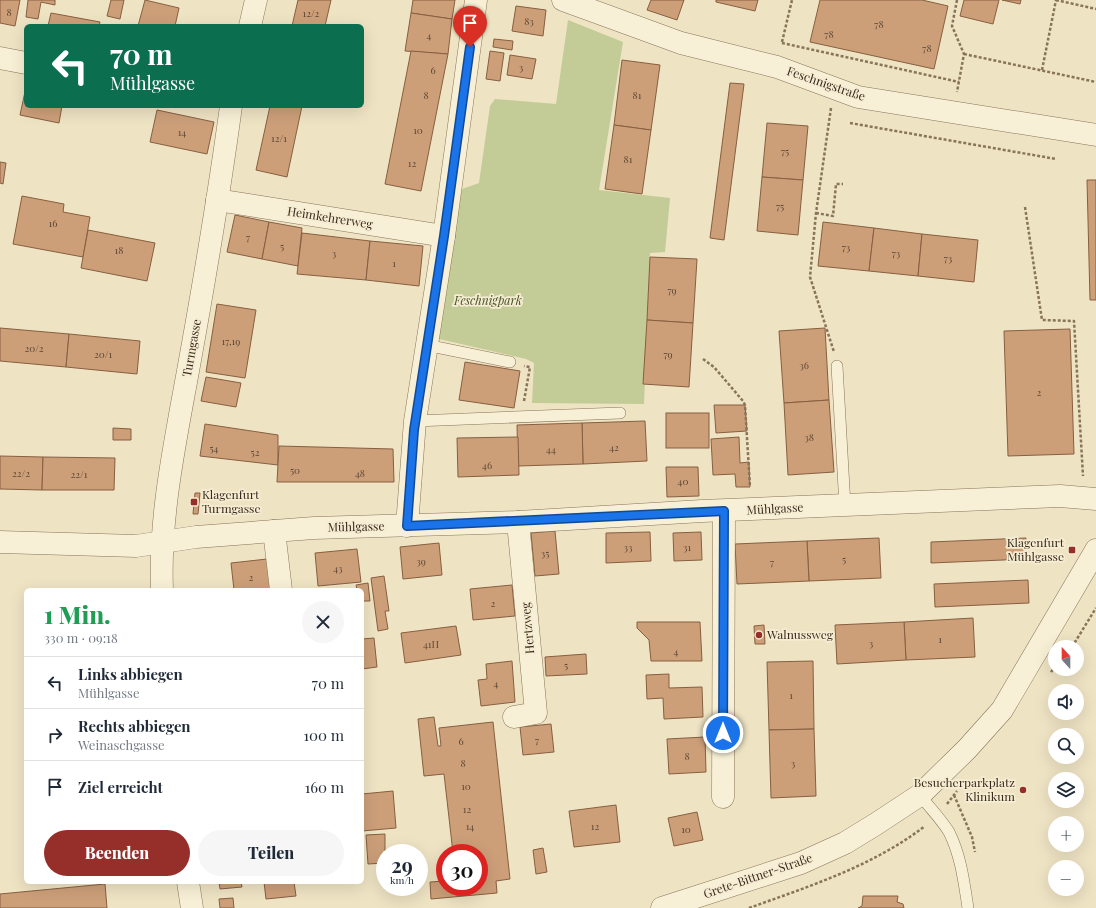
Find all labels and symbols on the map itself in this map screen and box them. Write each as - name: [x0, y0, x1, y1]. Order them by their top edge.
- house number: 8: [6, 5, 12, 19]
- house number: 12/2: [303, 6, 320, 20]
- pin: [453, 6, 487, 47]
- house number: 83: [524, 14, 534, 28]
- house number: 78: [874, 17, 884, 31]
- house number: 78: [824, 27, 834, 41]
- house number: 4: [427, 28, 432, 42]
- house number: 78: [922, 41, 932, 55]
- house number: 3: [519, 60, 524, 74]
- street label: Feschnigstraße: [785, 62, 868, 104]
- house number: 6: [430, 63, 436, 77]
- house number: 8: [423, 88, 429, 102]
- house number: 81: [633, 88, 642, 102]
- house number: 10: [413, 123, 423, 137]
- house number: 14: [178, 125, 186, 139]
- house number: 12/1: [271, 131, 287, 145]
- house number: 75: [781, 144, 789, 158]
- house number: 81: [624, 152, 633, 166]
- house number: 12: [408, 156, 416, 170]
- house number: 75: [776, 199, 784, 213]
- street label: Heimkehrerweg: [286, 202, 375, 232]
- house number: 16: [49, 216, 57, 230]
- house number: 7: [246, 230, 250, 244]
- house number: 5: [280, 239, 284, 253]
- house number: 73: [842, 240, 851, 254]
- house number: 18: [115, 243, 123, 257]
- house number: 3: [332, 246, 337, 260]
- house number: 73: [892, 246, 901, 260]
- house number: 73: [944, 251, 953, 265]
- house number: 1: [392, 256, 396, 270]
- house number: 79: [667, 283, 677, 297]
- park label: Feschnigpark: [453, 292, 522, 308]
- street label: Turmgasse: [178, 318, 204, 378]
- house number: 17,19: [222, 334, 240, 348]
- house number: 20/2: [24, 341, 44, 355]
- house number: 20/1: [94, 347, 112, 361]
- house number: 79: [663, 347, 673, 361]
- house number: 36: [799, 358, 809, 372]
- house number: 2: [1037, 385, 1042, 399]
- house number: 38: [804, 430, 814, 444]
- house number: 42: [609, 440, 619, 454]
- house number: 54: [209, 441, 219, 455]
- house number: 44: [546, 442, 556, 456]
- house number: 52: [251, 445, 260, 459]
- house number: 46: [482, 458, 492, 472]
- house number: 50: [290, 463, 300, 477]
- house number: 22/2: [12, 466, 30, 480]
- house number: 48: [355, 466, 365, 480]
- house number: 22/1: [71, 467, 88, 481]
- house number: 40: [678, 474, 688, 488]
- place label: Klagenfurt Turmgasse: [202, 486, 260, 516]
- marker: Klagenfurt Turmgasse: [189, 497, 199, 507]
- street label: Mühlgasse: [746, 499, 804, 517]
- street label: Mühlgasse: [327, 518, 385, 534]
- place label: Klagenfurt Mühlgasse: [1007, 534, 1065, 564]
- house number: 33: [623, 540, 633, 554]
- house number: 31: [683, 540, 691, 554]
- marker: Klagenfurt Mühlgasse: [1067, 545, 1077, 555]
- house number: 35: [541, 546, 549, 560]
- house number: 5: [842, 552, 846, 566]
- house number: 39: [416, 554, 426, 568]
- house number: 7: [770, 555, 774, 569]
- house number: 43: [333, 561, 343, 575]
- house number: 2: [249, 570, 254, 584]
- house number: 2: [491, 596, 496, 610]
- street label: Hertzweg: [517, 601, 537, 655]
- place label: Walnussweg: [766, 626, 834, 642]
- marker: Walnussweg: [754, 630, 764, 640]
- house number: 1: [938, 632, 942, 646]
- house number: 3: [869, 636, 874, 650]
- house number: 41H: [423, 637, 440, 651]
- north arrow: [1048, 640, 1084, 676]
- house number: 4: [674, 644, 679, 658]
- house number: 5: [564, 658, 568, 672]
- house number: 4: [494, 676, 499, 690]
- house number: 1: [789, 688, 793, 702]
- position arrow: [702, 712, 744, 754]
- house number: 7: [535, 733, 539, 747]
- house number: 6: [458, 734, 464, 748]
- house number: 8: [684, 749, 690, 763]
- house number: 8: [460, 756, 466, 770]
- house number: 3: [791, 756, 796, 770]
- place label: Besucherparkplatz Klinikum: [914, 774, 1015, 804]
- house number: 10: [461, 779, 471, 793]
- marker: Besucherparkplatz Klinikum: [1018, 785, 1028, 795]
- house number: 12: [463, 802, 471, 816]
- house number: 14: [466, 819, 474, 833]
- house number: 12: [591, 819, 599, 833]
- house number: 10: [681, 822, 691, 836]
- speed limit sign: 30: [436, 844, 488, 896]
- street label: Grete-Bittner-Straße: [701, 849, 814, 901]

